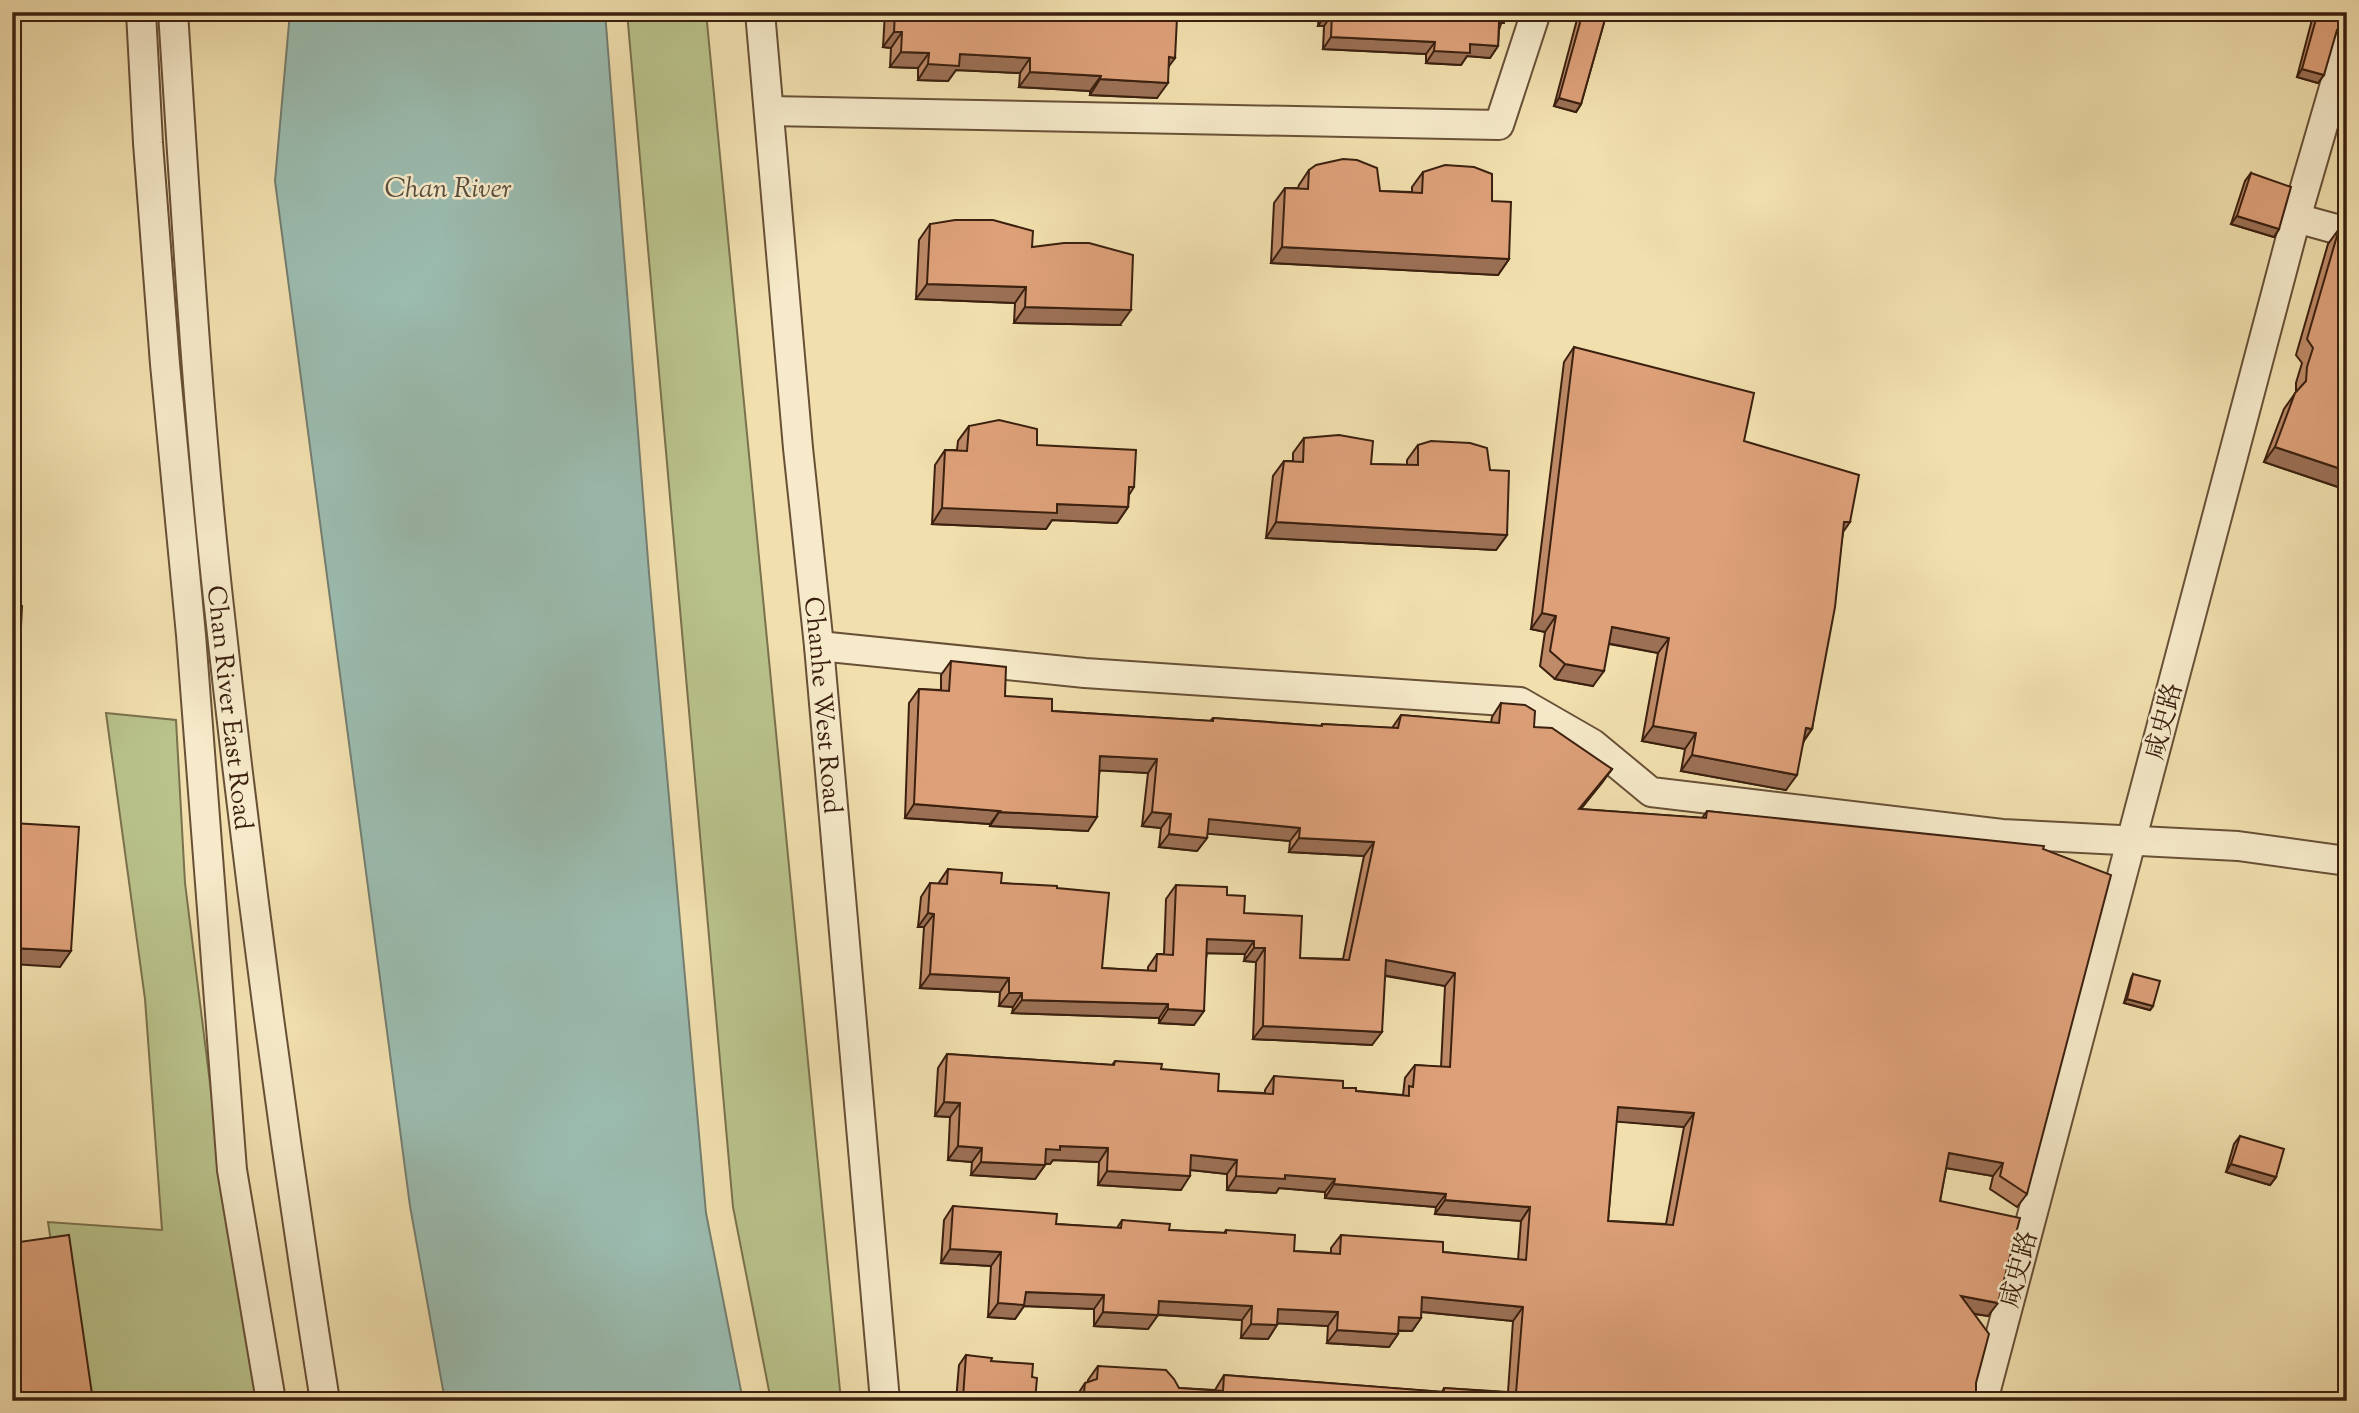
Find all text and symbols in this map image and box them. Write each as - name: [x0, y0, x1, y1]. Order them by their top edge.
- water label: Chan River: [384, 170, 512, 210]
- street label: Chan River East Road: [196, 583, 261, 833]
- street label: Chanhe West Road: [793, 595, 850, 816]
- street label: 咸史路: [2137, 679, 2193, 764]
- street label: 咸史路: [1992, 1227, 2048, 1312]

